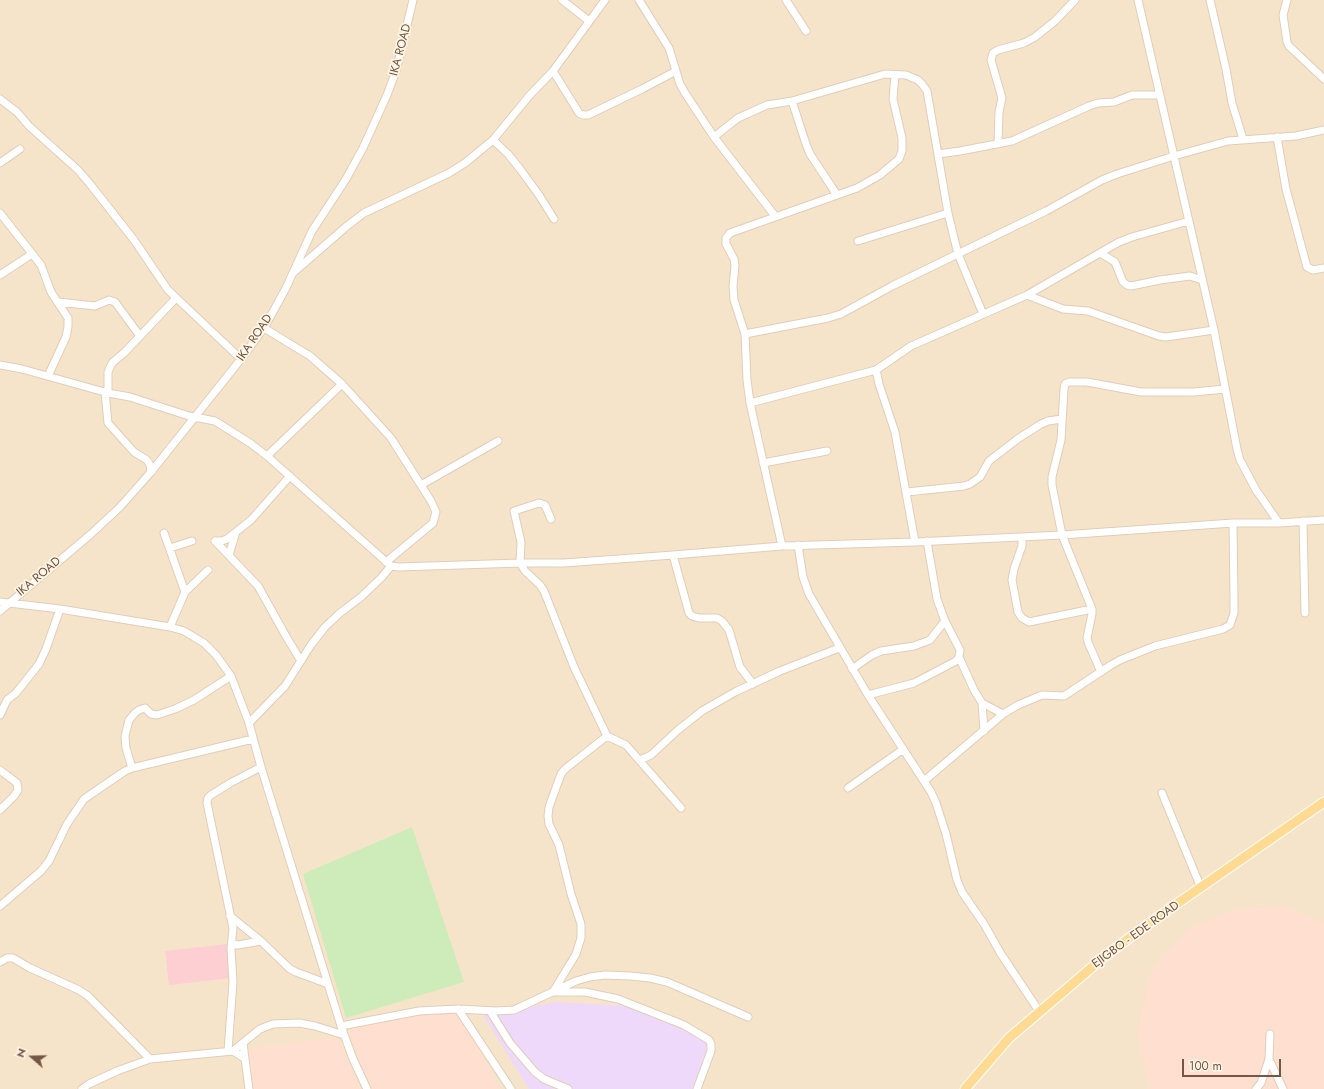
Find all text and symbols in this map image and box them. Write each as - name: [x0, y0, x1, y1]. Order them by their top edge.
- street label: IKA ROAD: [387, 22, 415, 78]
- street label: IKA ROAD: [234, 312, 276, 364]
- street label: IKA ROAD: [14, 554, 64, 600]
- street label: EJIGBO - EDE ROAD: [1089, 898, 1183, 972]
- north arrow: [12, 1037, 52, 1077]
- text: N: [12, 1046, 30, 1060]
- scale bar: [1184, 1051, 1283, 1077]
- text: 100 m: [1189, 1057, 1222, 1075]

